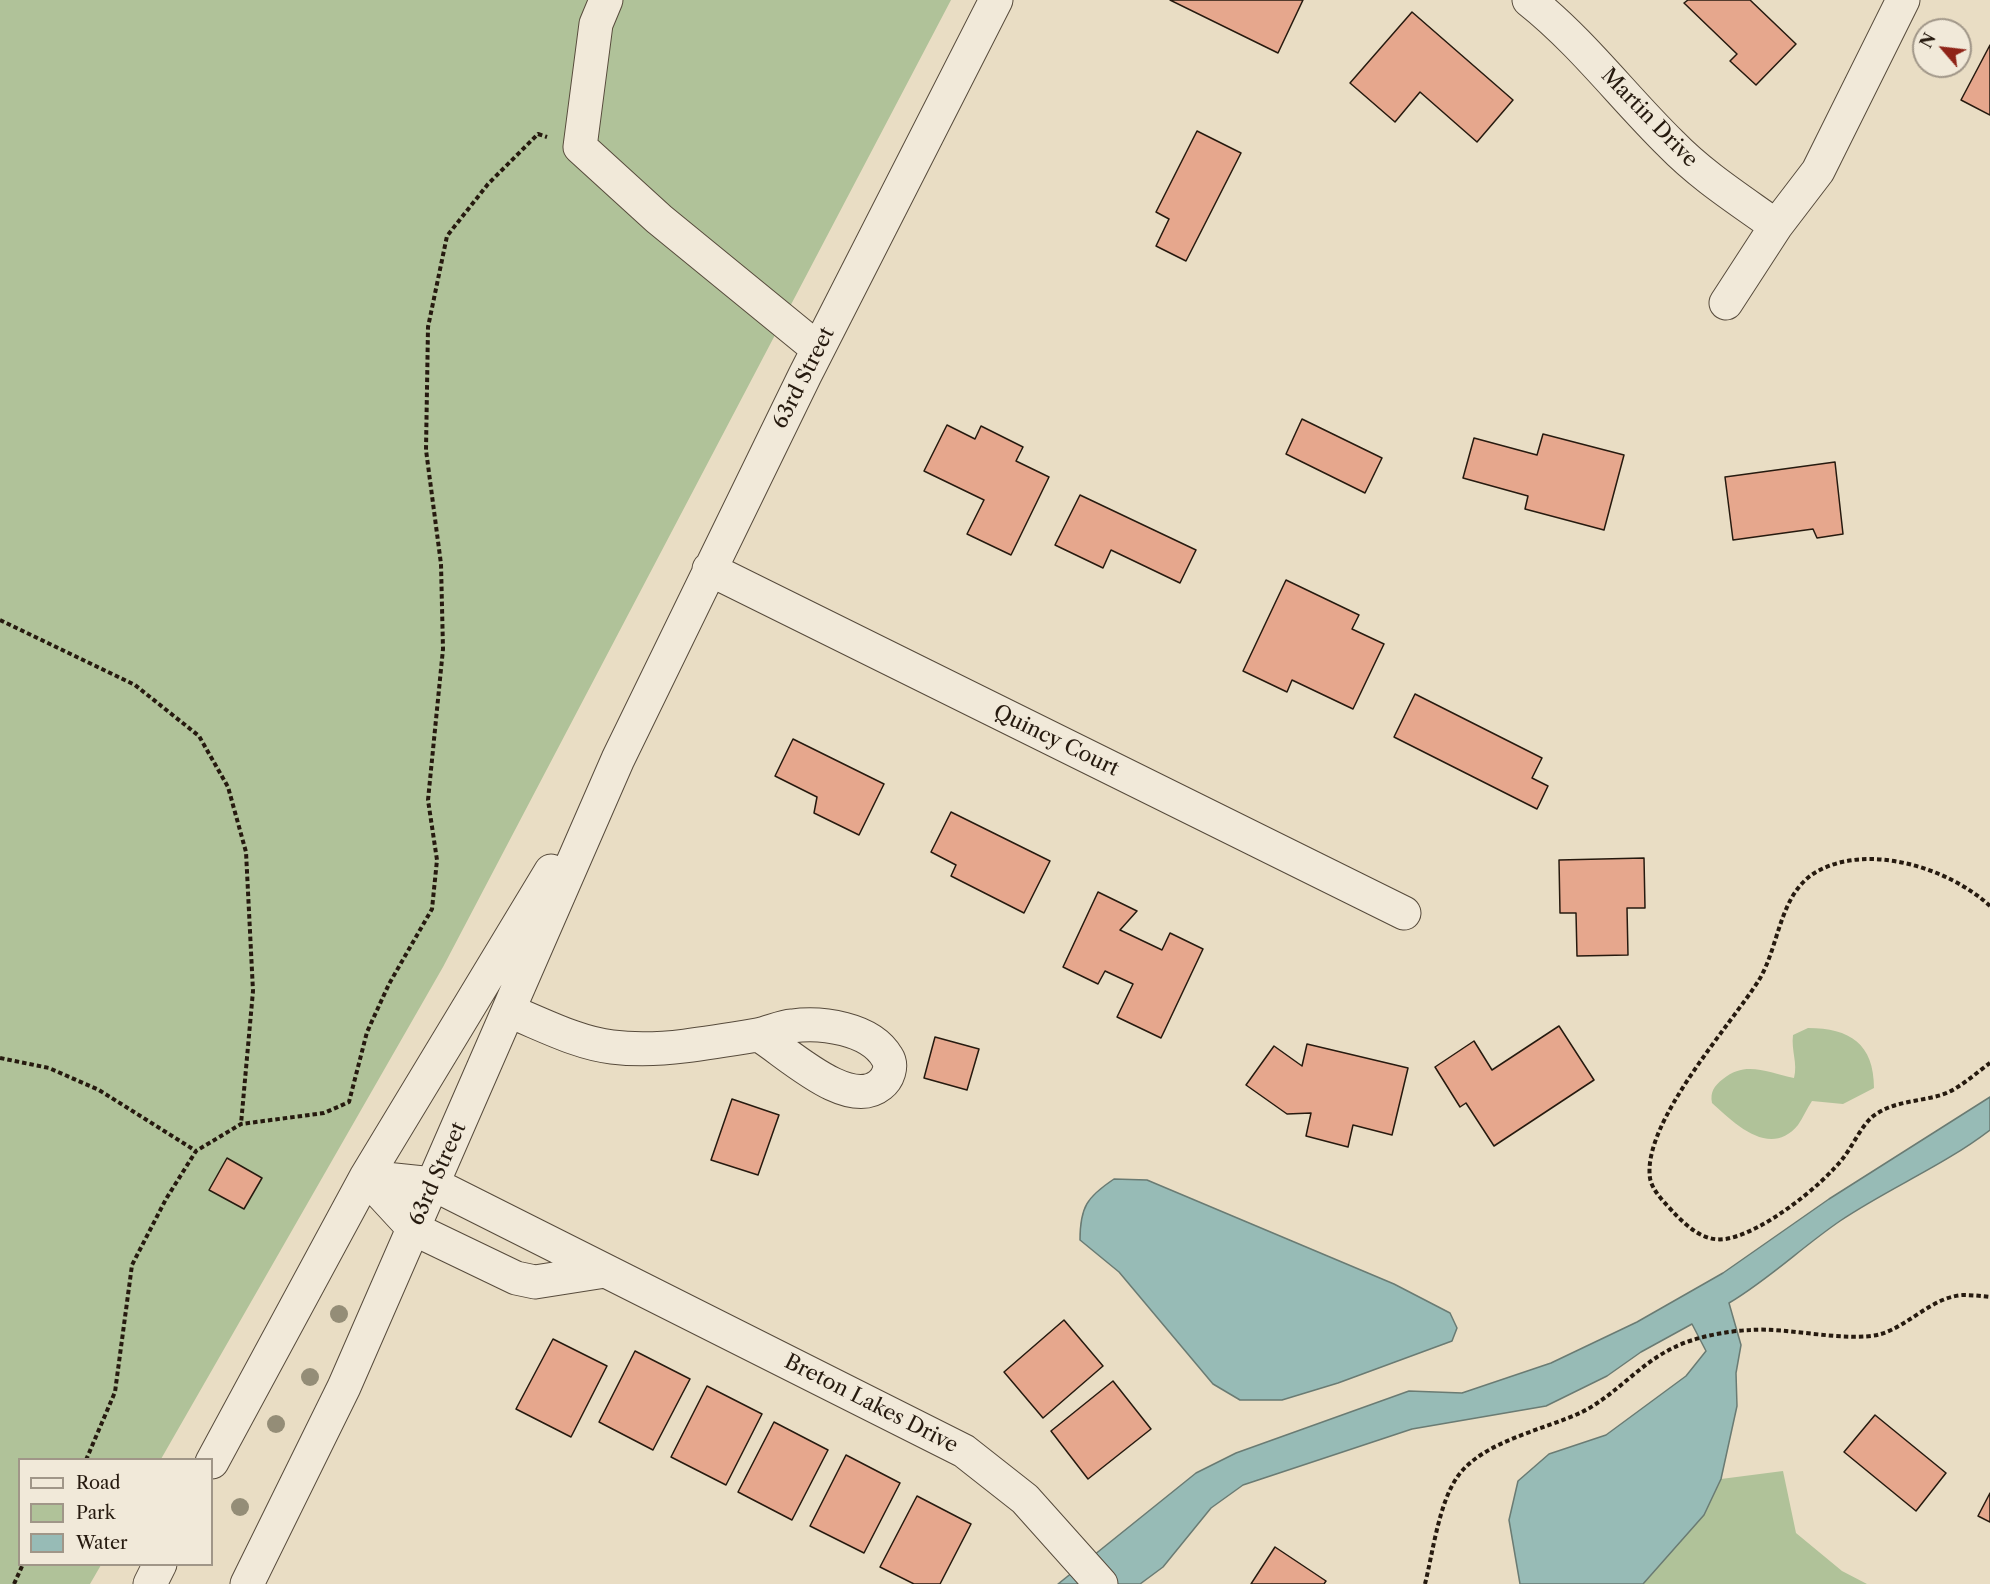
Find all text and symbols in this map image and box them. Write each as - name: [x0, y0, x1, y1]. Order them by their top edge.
- north arrow: [1912, 18, 1972, 78]
- text: N: [1916, 30, 1940, 51]
- street label: Martin Drive: [1595, 63, 1703, 173]
- street label: 63rd Street: [768, 323, 840, 433]
- street label: Quincy Court: [989, 700, 1123, 782]
- street label: 63rd Street: [404, 1118, 472, 1230]
- street label: Breton Lakes Drive: [780, 1349, 962, 1459]
- legend: [18, 1458, 213, 1566]
- text: Road: [76, 1472, 121, 1494]
- text: Park: [76, 1502, 115, 1524]
- text: Water: [76, 1532, 128, 1554]

